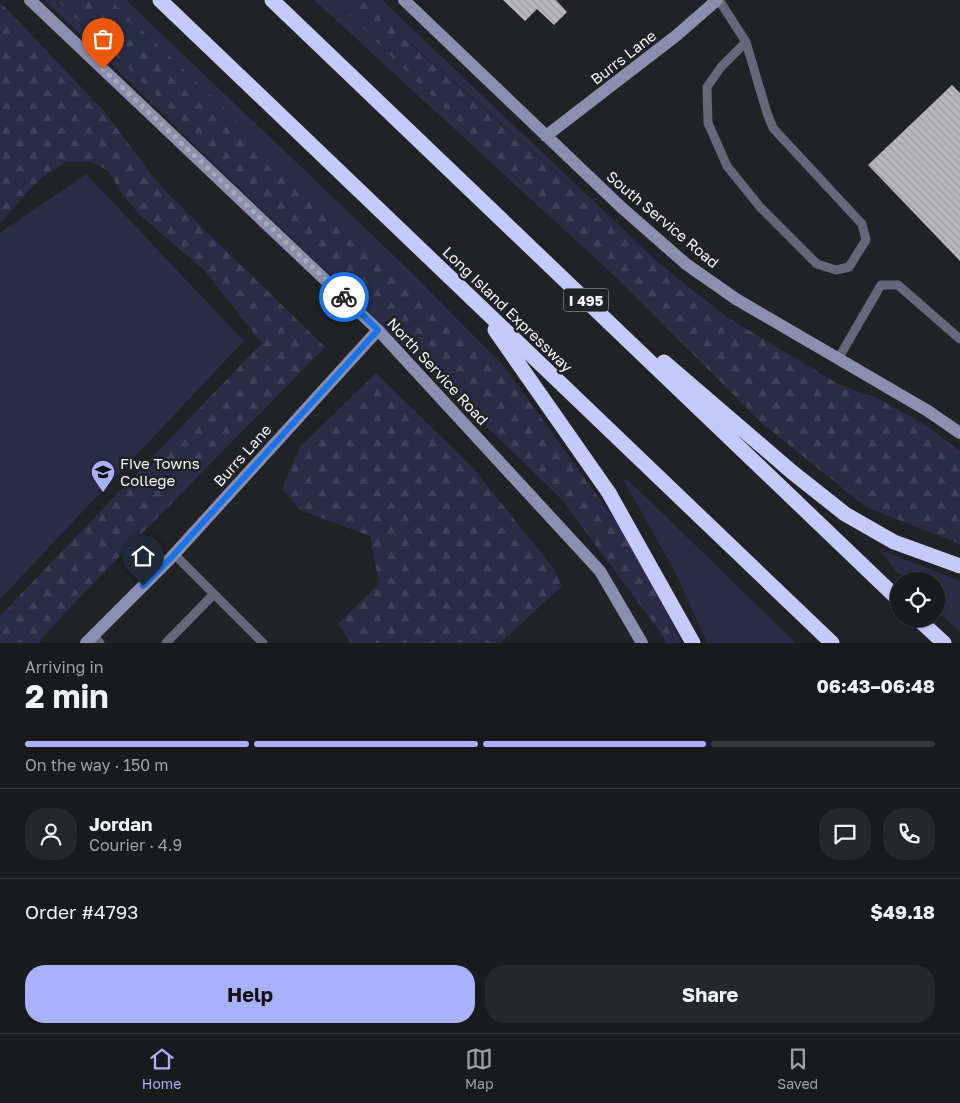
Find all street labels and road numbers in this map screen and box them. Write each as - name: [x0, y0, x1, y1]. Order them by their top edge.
- street label: Burrs Lane: [587, 26, 659, 88]
- street label: South Service Road: [603, 167, 723, 271]
- street label: Long Island Expressway: [439, 242, 577, 376]
- road number: I 495: [564, 288, 608, 312]
- street label: North Service Road: [384, 314, 492, 428]
- street label: Burrs Lane: [209, 420, 275, 490]

